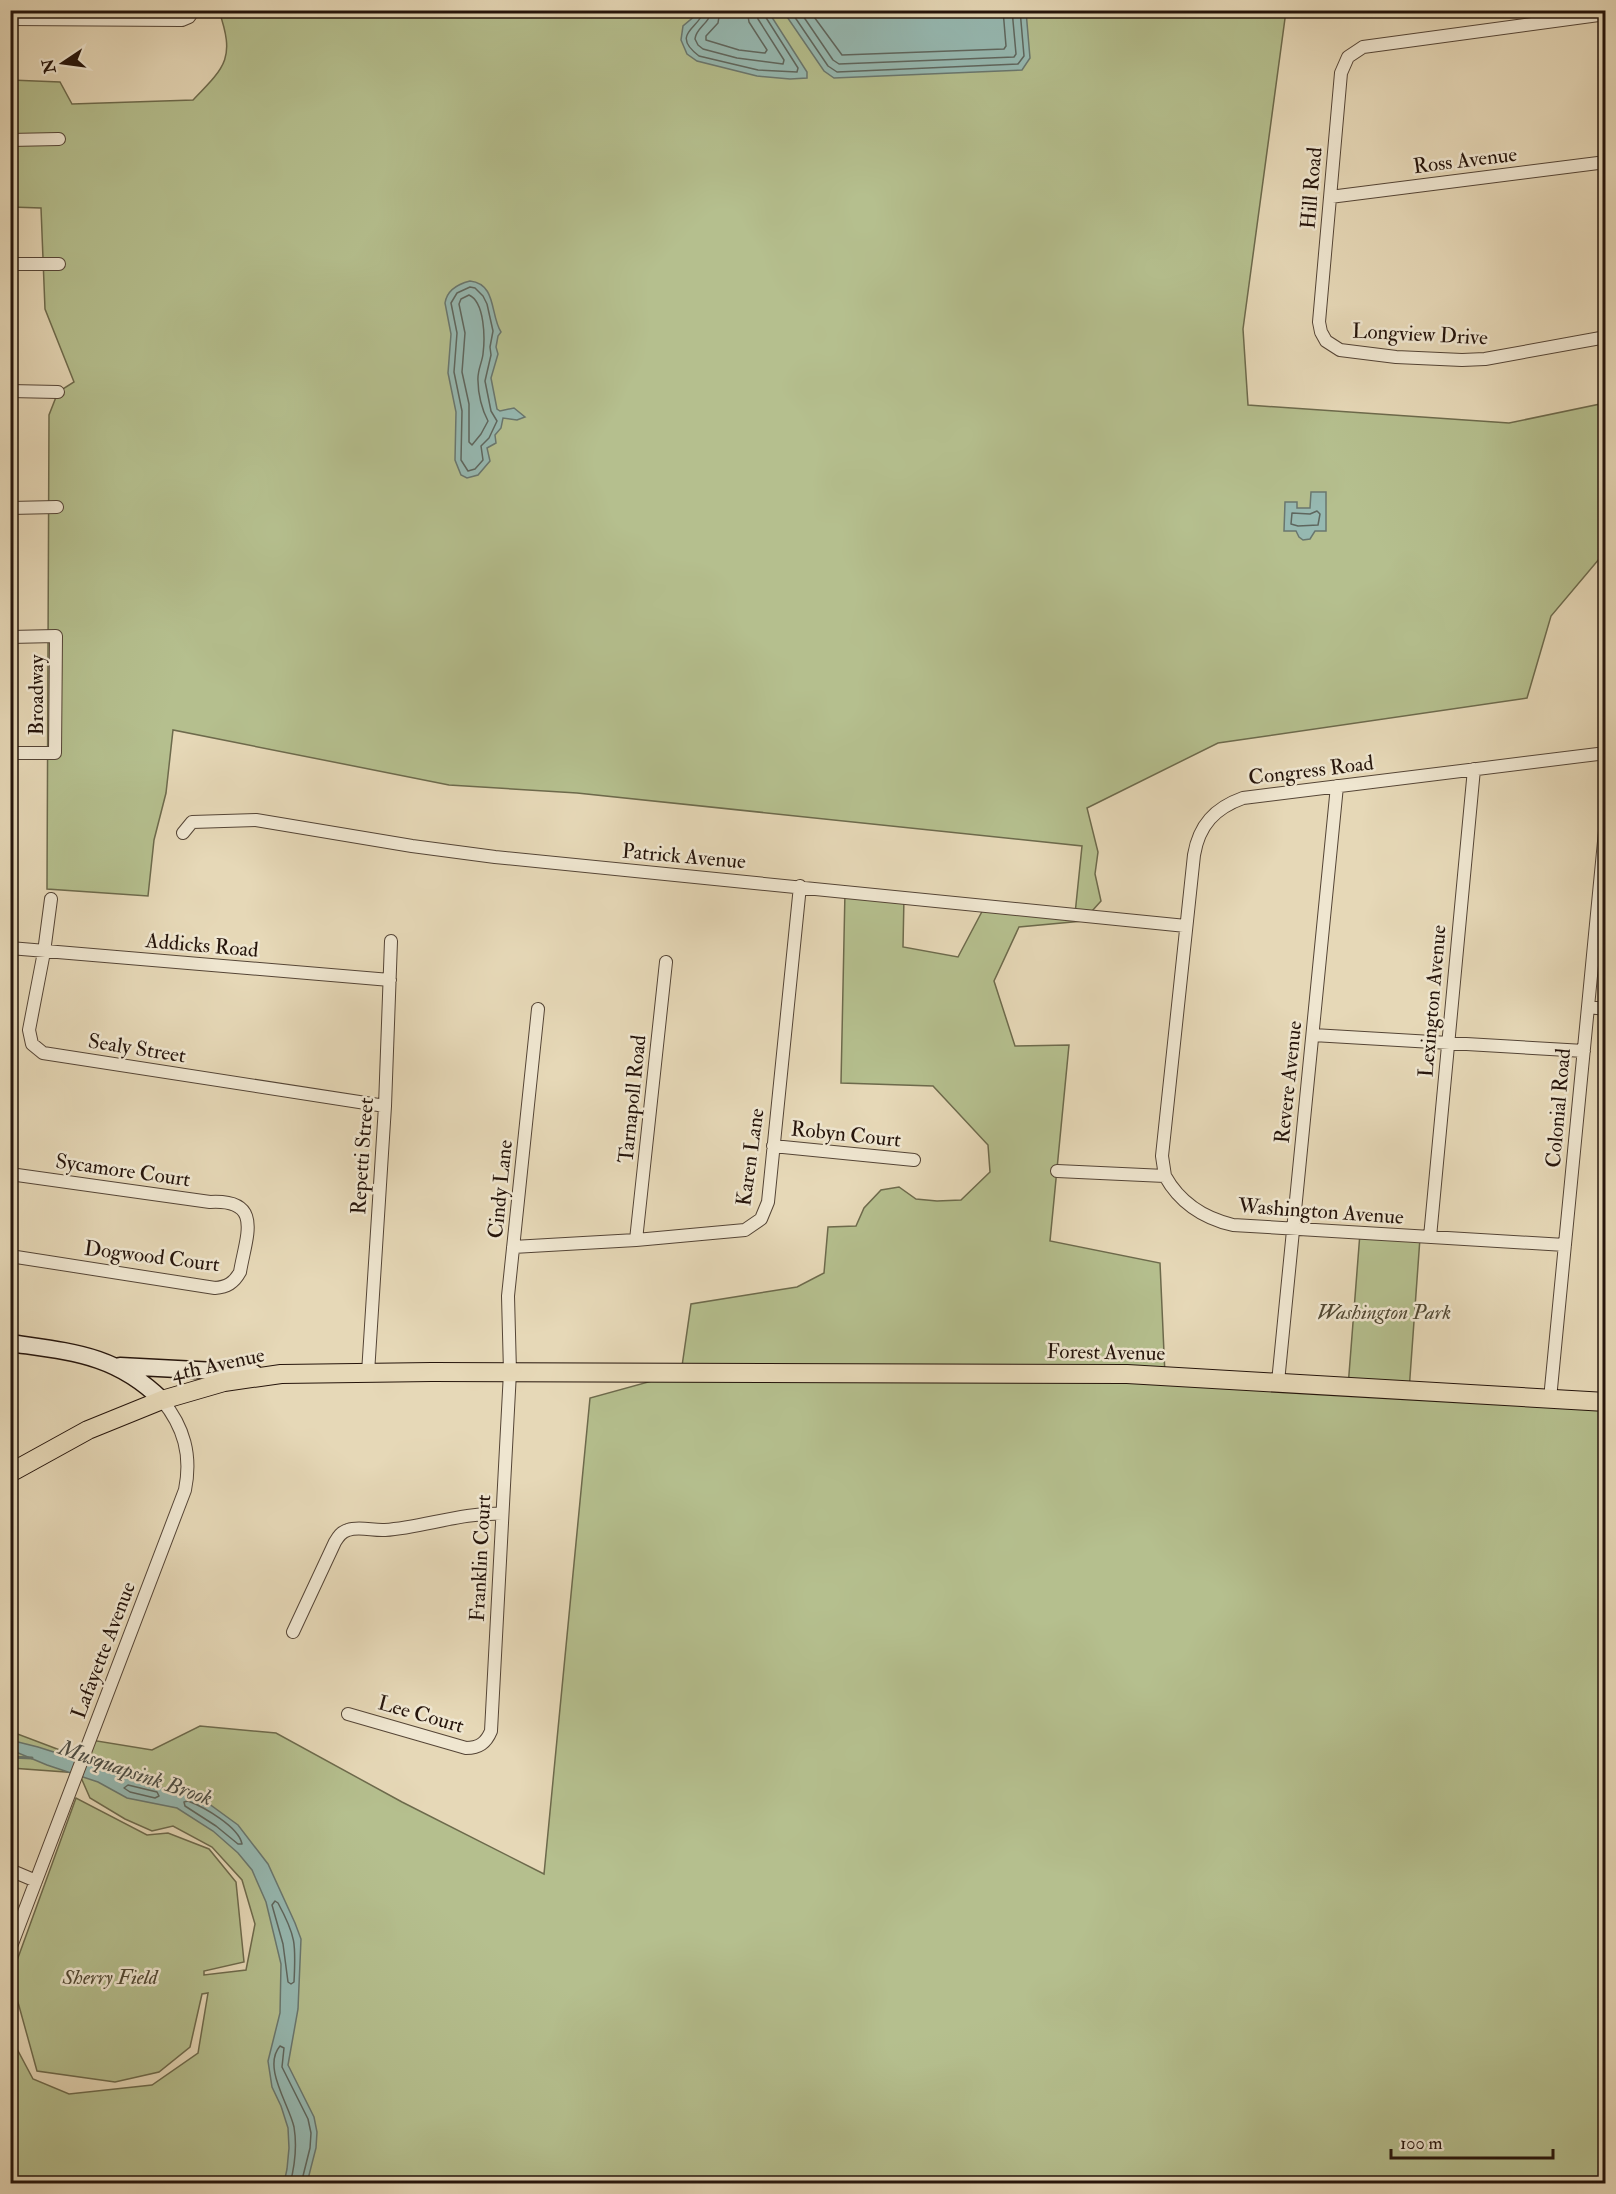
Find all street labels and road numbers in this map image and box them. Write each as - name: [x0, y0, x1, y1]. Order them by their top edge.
- street label: Ross Avenue: [1412, 141, 1519, 180]
- street label: Hill Road: [1294, 145, 1329, 230]
- street label: Longview Drive: [1352, 317, 1489, 352]
- street label: Broadway: [23, 654, 50, 735]
- street label: Congress Road: [1247, 749, 1376, 792]
- street label: Patrick Avenue: [621, 838, 747, 875]
- street label: Lexington Avenue: [1412, 923, 1453, 1078]
- street label: Addicks Road: [143, 927, 260, 964]
- street label: Revere Avenue: [1269, 1019, 1308, 1145]
- street label: Sealy Street: [86, 1027, 188, 1070]
- street label: Tarnapoll Road: [612, 1033, 653, 1165]
- street label: Colonial Road: [1540, 1047, 1577, 1169]
- street label: Repetti Street: [345, 1096, 380, 1215]
- street label: Karen Lane: [730, 1106, 771, 1208]
- street label: Robyn Court: [790, 1115, 903, 1154]
- street label: Cindy Lane: [482, 1138, 519, 1240]
- street label: Sycamore Court: [54, 1148, 192, 1193]
- street label: Washington Avenue: [1236, 1192, 1405, 1231]
- street label: Dogwood Court: [83, 1235, 221, 1278]
- street label: Forest Avenue: [1046, 1338, 1166, 1367]
- street label: 4th Avenue: [169, 1341, 267, 1388]
- street label: Franklin Court: [464, 1494, 497, 1622]
- street label: Lafayette Avenue: [65, 1578, 142, 1723]
- street label: Lee Court: [375, 1689, 467, 1740]

